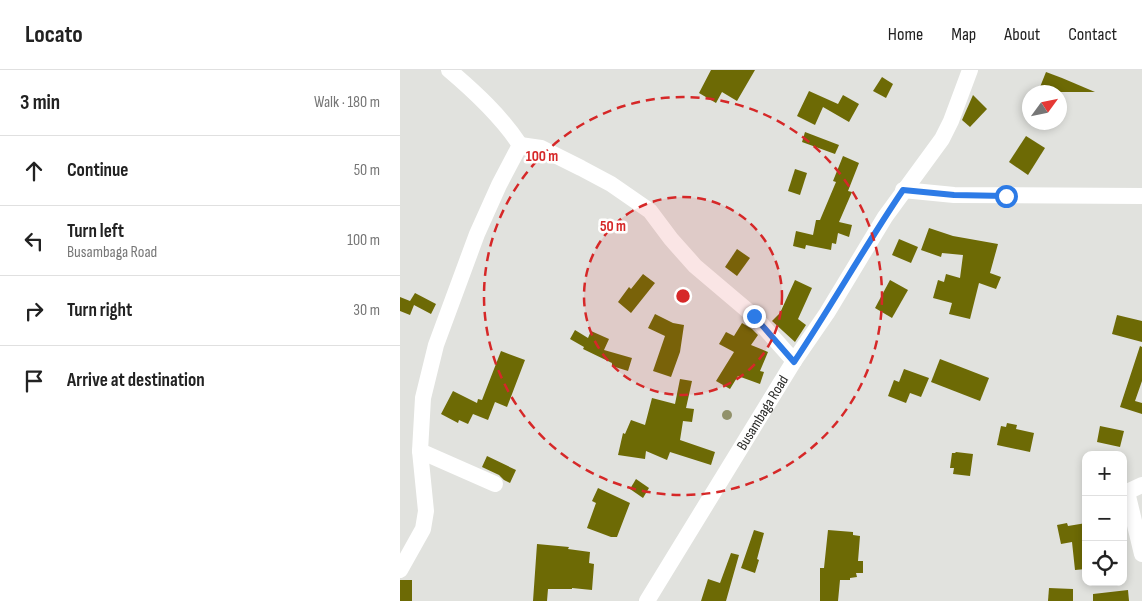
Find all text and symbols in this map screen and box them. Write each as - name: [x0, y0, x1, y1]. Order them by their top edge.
- text: Locato: [25, 20, 83, 49]
- text: Home: [888, 24, 923, 45]
- text: Map: [951, 24, 976, 45]
- text: About: [1004, 24, 1040, 45]
- text: Contact: [1068, 24, 1117, 45]
- north arrow: [1022, 85, 1067, 130]
- text: 3 min: [20, 90, 60, 115]
- text: Walk · 180 m: [314, 93, 380, 112]
- text: 100 m: [526, 147, 558, 166]
- icon: ahead: [20, 157, 48, 185]
- text: Continue: [67, 159, 128, 182]
- text: 50 m: [354, 161, 380, 180]
- route start: [995, 185, 1018, 208]
- text: 50 m: [600, 217, 626, 236]
- text: Turn left: [67, 220, 124, 243]
- icon: left: [20, 227, 48, 255]
- text: 100 m: [347, 231, 380, 250]
- text: Busambaga Road: [67, 243, 157, 262]
- centre of rings: [674, 287, 692, 305]
- icon: right: [20, 297, 48, 325]
- text: Turn right: [67, 299, 132, 322]
- text: 30 m: [353, 301, 380, 320]
- route end: [743, 305, 766, 328]
- icon: arrive: [20, 367, 48, 395]
- text: Arrive at destination: [67, 369, 205, 392]
- street label: Busambaga Road: [732, 371, 793, 454]
- map controls: [1082, 451, 1127, 586]
- button: +: [1082, 451, 1127, 496]
- button: −: [1082, 496, 1127, 541]
- button: locate: [1082, 541, 1127, 586]

